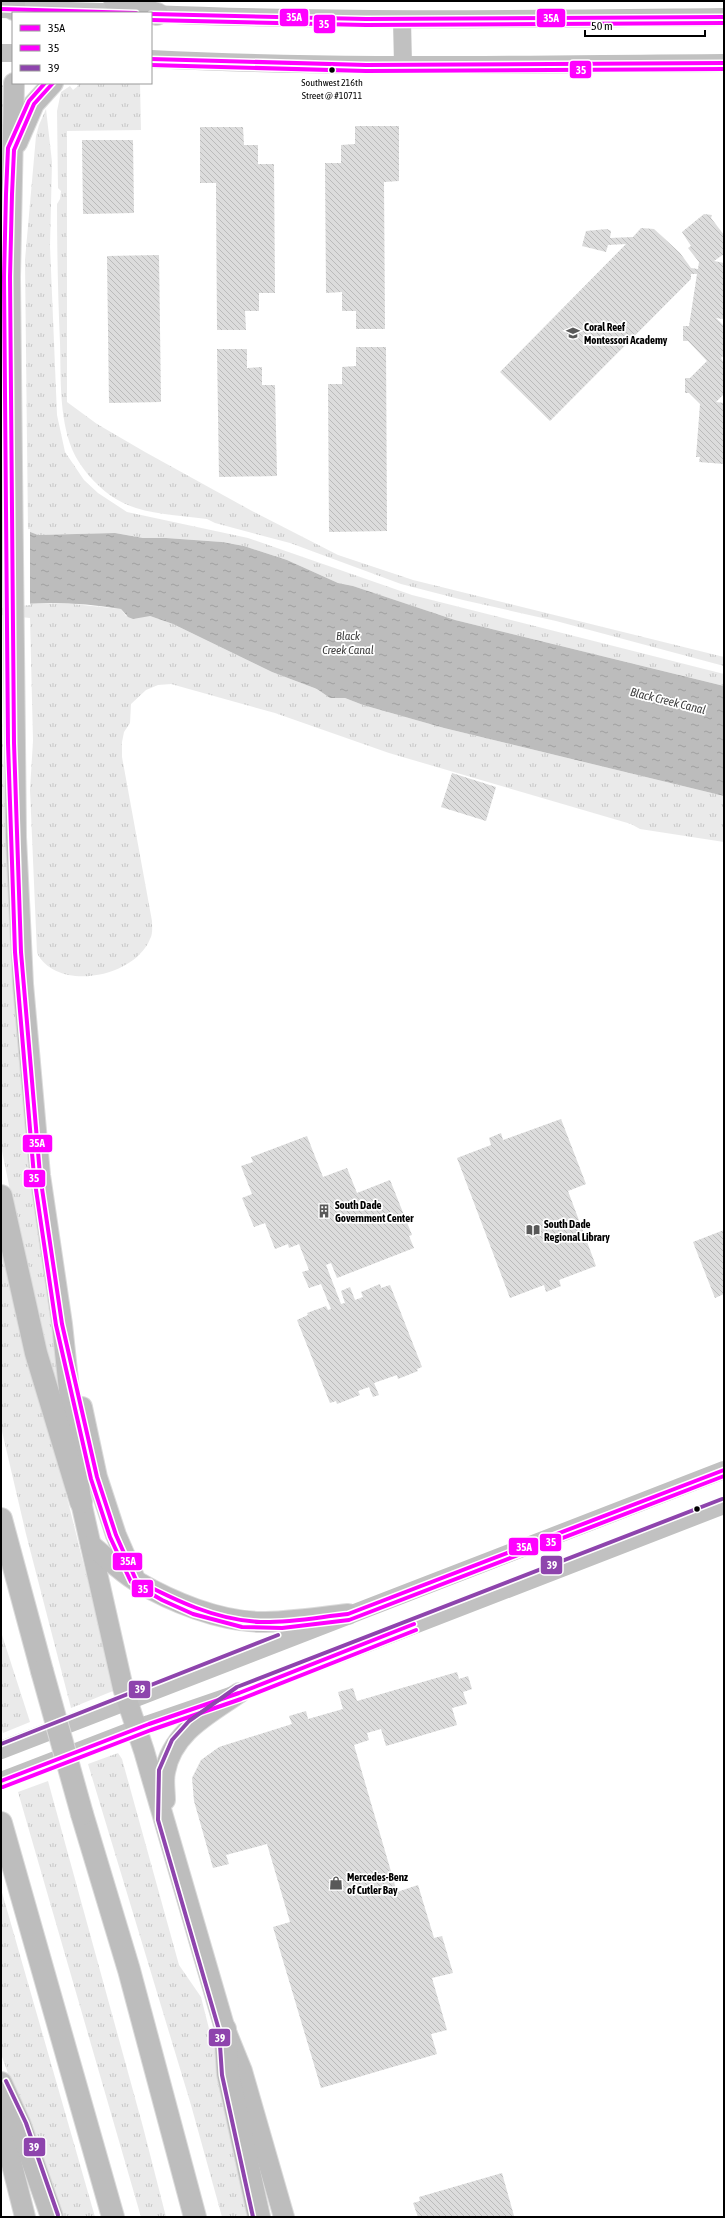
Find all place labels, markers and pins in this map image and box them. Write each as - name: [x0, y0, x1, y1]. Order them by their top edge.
- marker: Southwest 216th Street @ #10711: [327, 65, 337, 75]
- place label: Southwest 216th Street @ #10711: [301, 77, 363, 101]
- place label: Coral Reef Montessori Academy: [584, 321, 668, 346]
- school or university icon: Coral Reef Montessori Academy: [565, 325, 581, 341]
- place label: South Dade Government Center: [335, 1199, 414, 1224]
- building icon: South Dade Government Center: [316, 1203, 332, 1219]
- place label: South Dade Regional Library: [544, 1218, 610, 1243]
- library icon: South Dade Regional Library: [525, 1222, 541, 1238]
- unlabelled marker: [692, 1504, 702, 1514]
- place label: Mercedes-Benz of Cutler Bay: [347, 1871, 408, 1896]
- shop icon: Mercedes-Benz of Cutler Bay: [328, 1875, 344, 1891]

